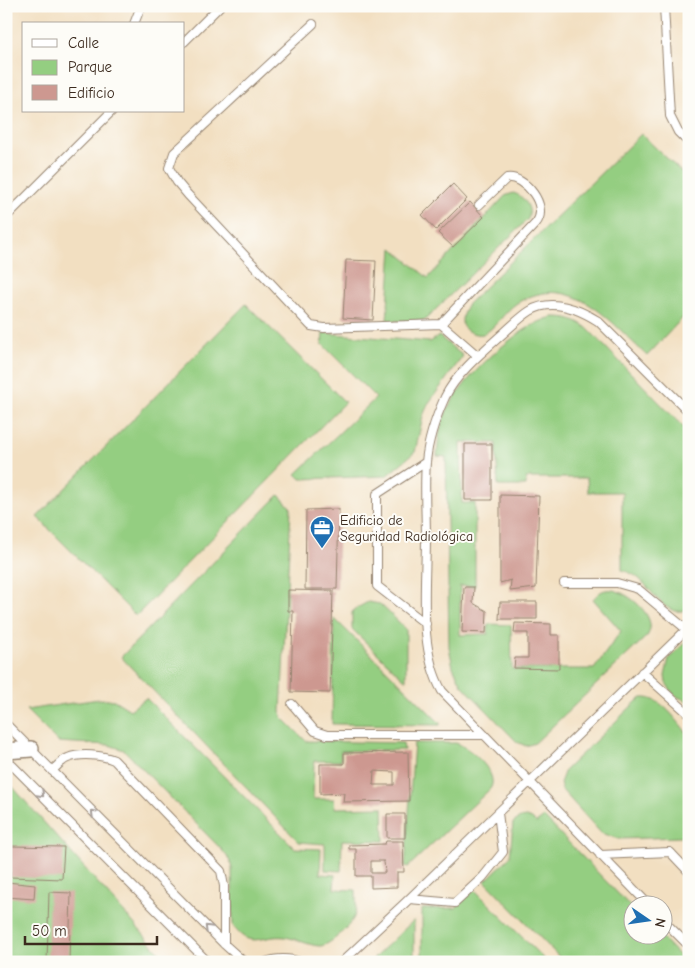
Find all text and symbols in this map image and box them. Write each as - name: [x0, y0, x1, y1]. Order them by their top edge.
- legend: [22, 22, 185, 112]
- text: Calle: [68, 34, 100, 52]
- text: Parque: [68, 58, 113, 76]
- text: Edificio: [68, 84, 115, 102]
- place label: Edificio de Seguridad Radiológica: [340, 512, 473, 545]
- office icon: Edificio de Seguridad Radiológica: [309, 515, 335, 549]
- one-way arrow: [35, 788, 44, 797]
- one-way arrow: [91, 809, 100, 818]
- north arrow: [622, 896, 672, 946]
- scale bar: [25, 913, 158, 945]
- text: N: [651, 916, 669, 929]
- text: 50 m: [32, 922, 67, 940]
- one-way arrow: [205, 925, 214, 934]

